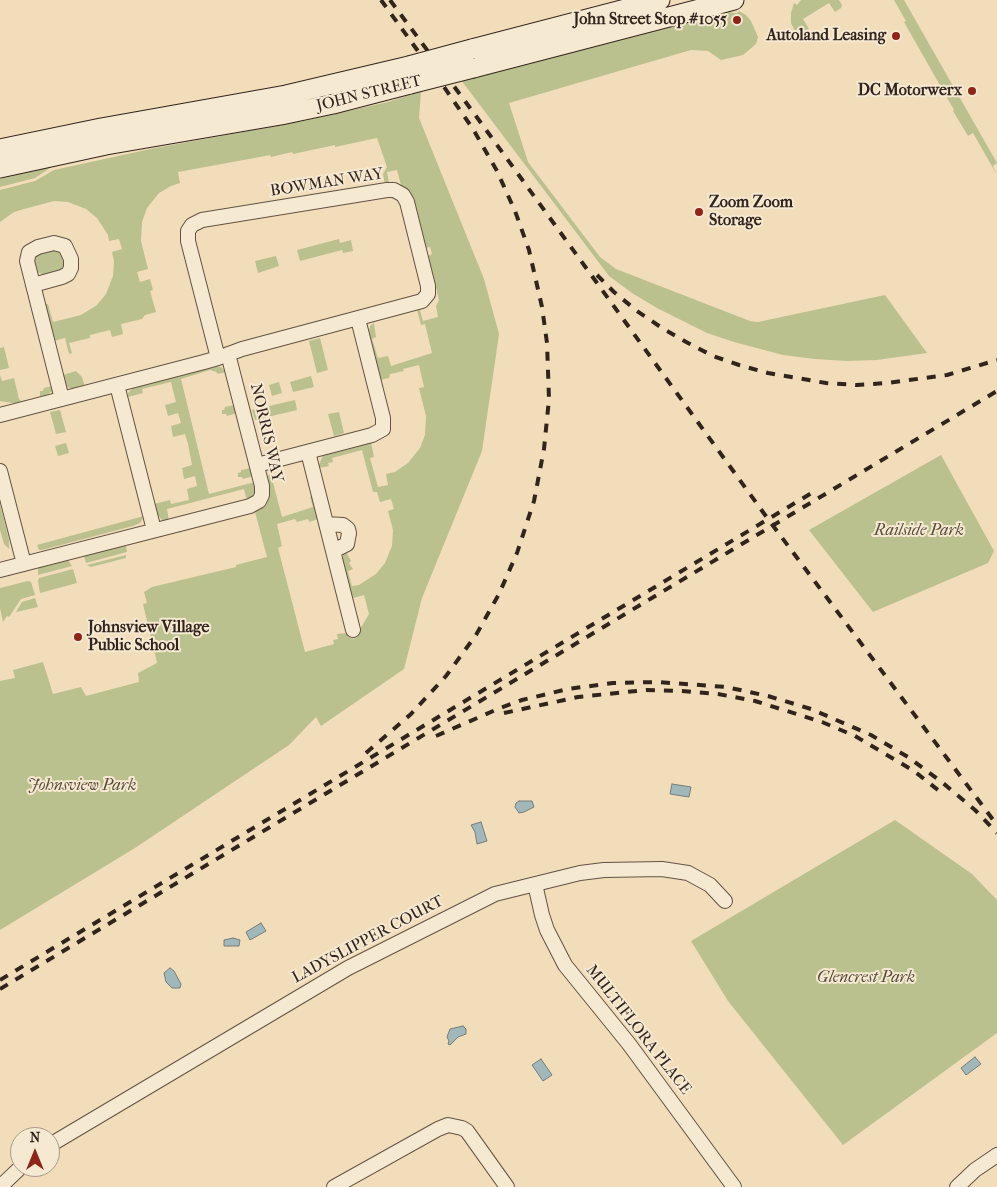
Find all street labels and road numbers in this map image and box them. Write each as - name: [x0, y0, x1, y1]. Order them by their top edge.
- street label: JOHN STREET: [315, 72, 423, 116]
- street label: BOWMAN WAY: [269, 165, 385, 201]
- street label: NORRIS WAY: [245, 382, 287, 484]
- street label: LADYSLIPPER COURT: [289, 892, 447, 988]
- street label: MULTIFLORA PLACE: [581, 961, 695, 1099]

